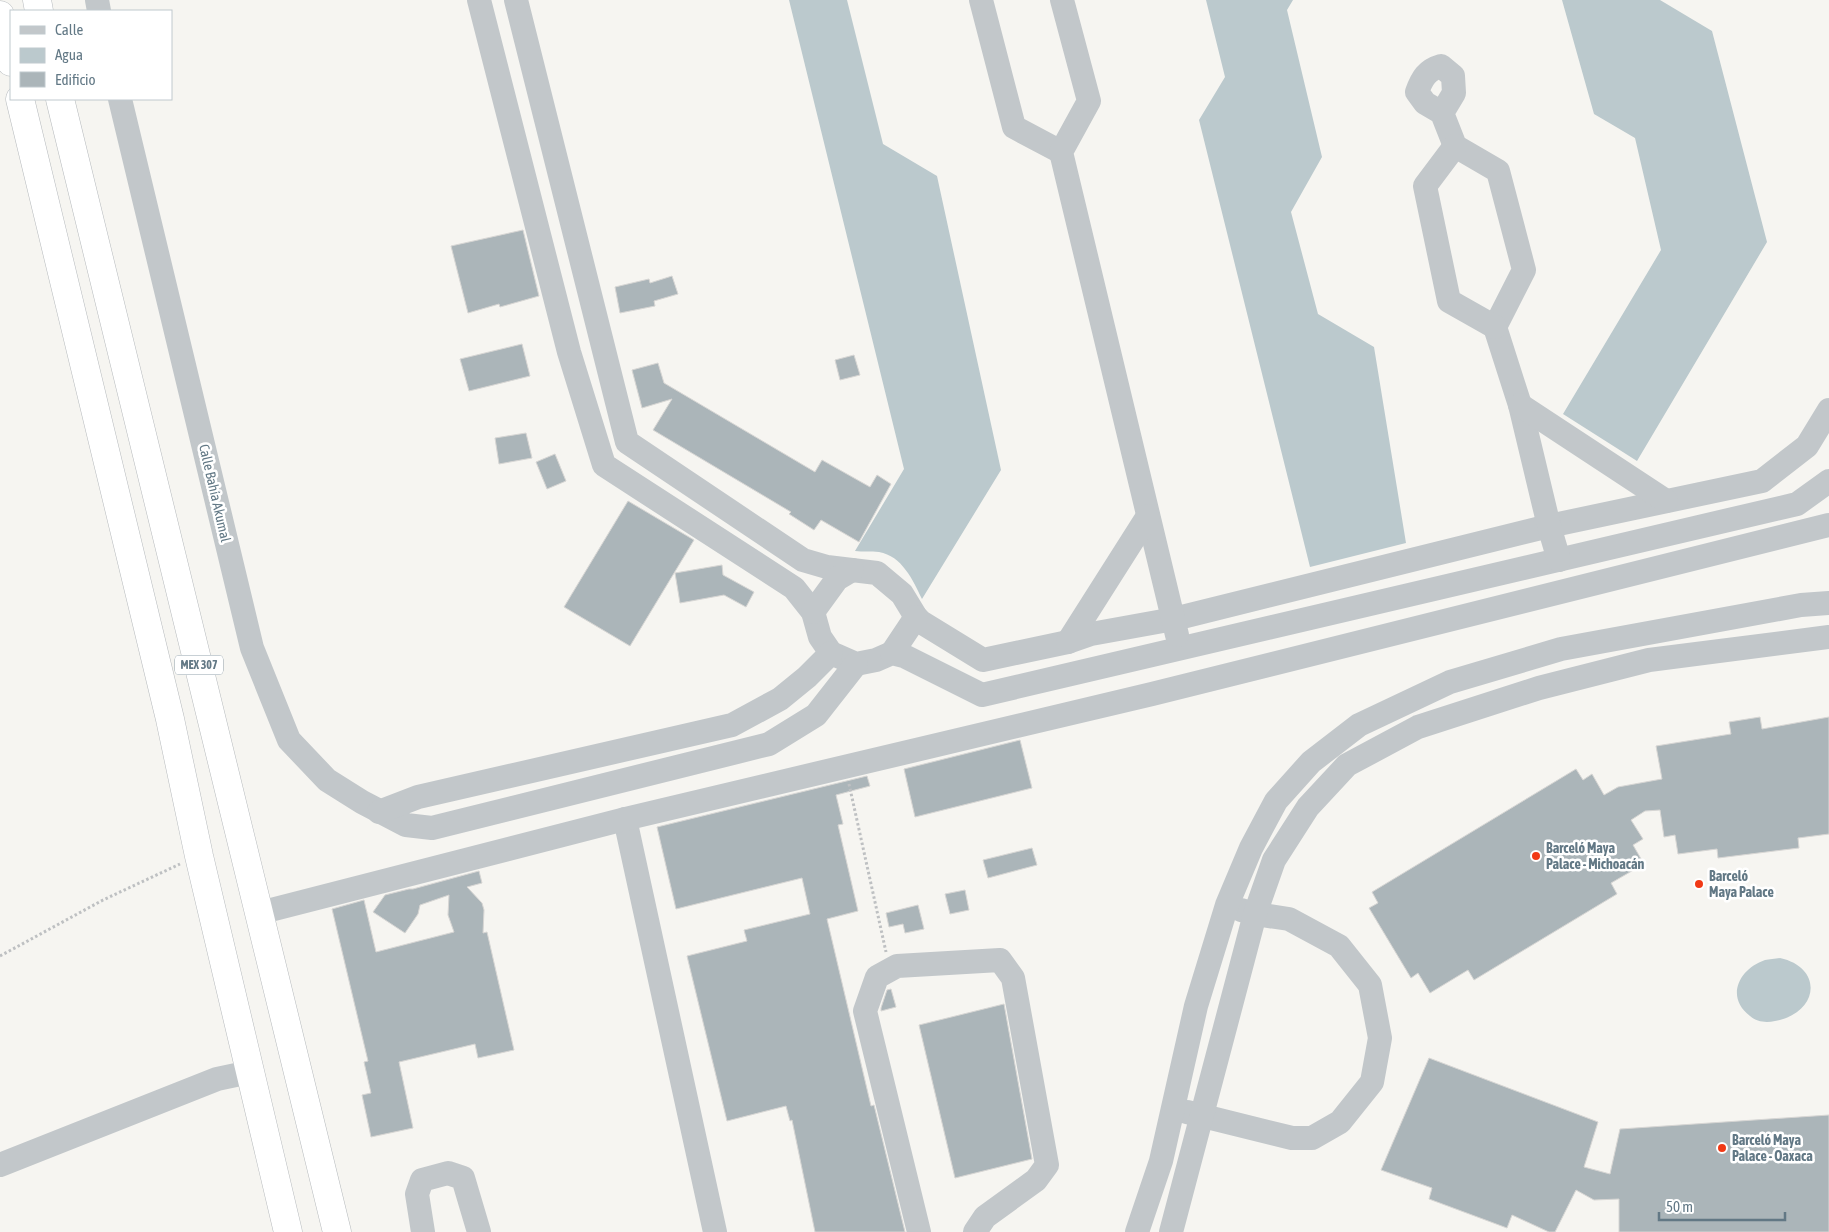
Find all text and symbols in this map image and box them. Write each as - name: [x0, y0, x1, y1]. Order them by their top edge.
- legend: [10, 10, 172, 100]
- text: Calle: [55, 21, 84, 38]
- text: Agua: [55, 46, 83, 63]
- text: Edificio: [55, 71, 96, 88]
- street label: Calle Bahía Akumal: [196, 442, 234, 544]
- road number: MEX 307: [175, 656, 223, 674]
- place label: Barceló Maya Palace - Michoacán: [1546, 840, 1645, 872]
- marker: Barceló Maya Palace - Michoacán: [1530, 850, 1542, 862]
- place label: Barceló Maya Palace: [1709, 868, 1774, 900]
- marker: Barceló Maya Palace: [1693, 878, 1705, 890]
- place label: Barceló Maya Palace - Oaxaca: [1732, 1132, 1813, 1164]
- marker: Barceló Maya Palace - Oaxaca: [1716, 1142, 1728, 1154]
- scale bar: [1659, 1190, 1785, 1222]
- text: 50 m: [1666, 1198, 1693, 1215]

